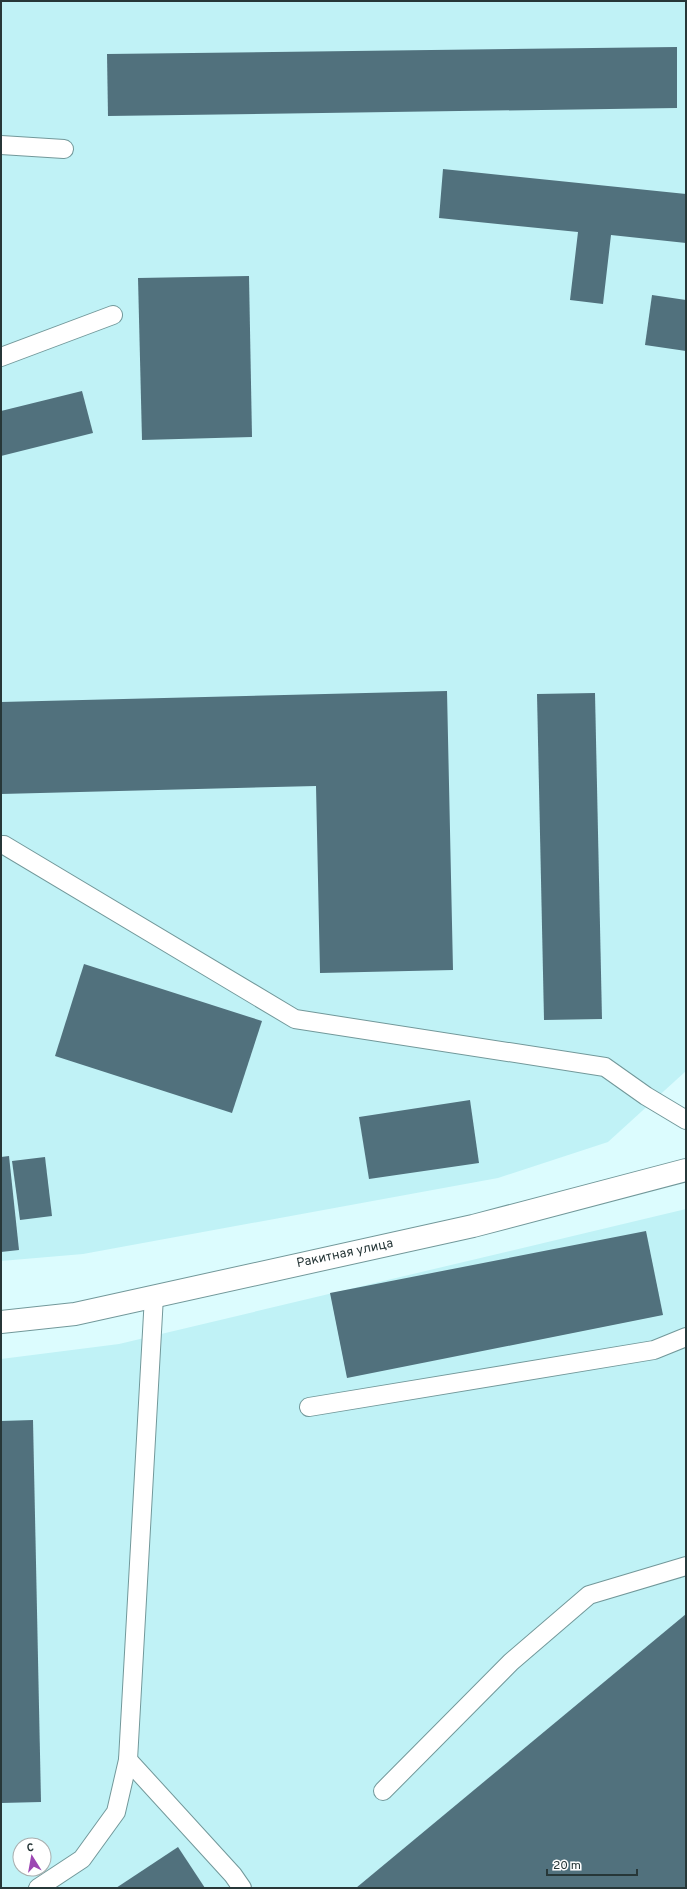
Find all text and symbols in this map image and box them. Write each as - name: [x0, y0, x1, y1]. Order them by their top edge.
- street label: Ракитная улица: [295, 1236, 395, 1272]
- north arrow: [12, 1837, 52, 1877]
- text: С: [25, 1841, 35, 1856]
- scale bar: [547, 1851, 637, 1877]
- text: 20 m: [553, 1858, 581, 1874]

